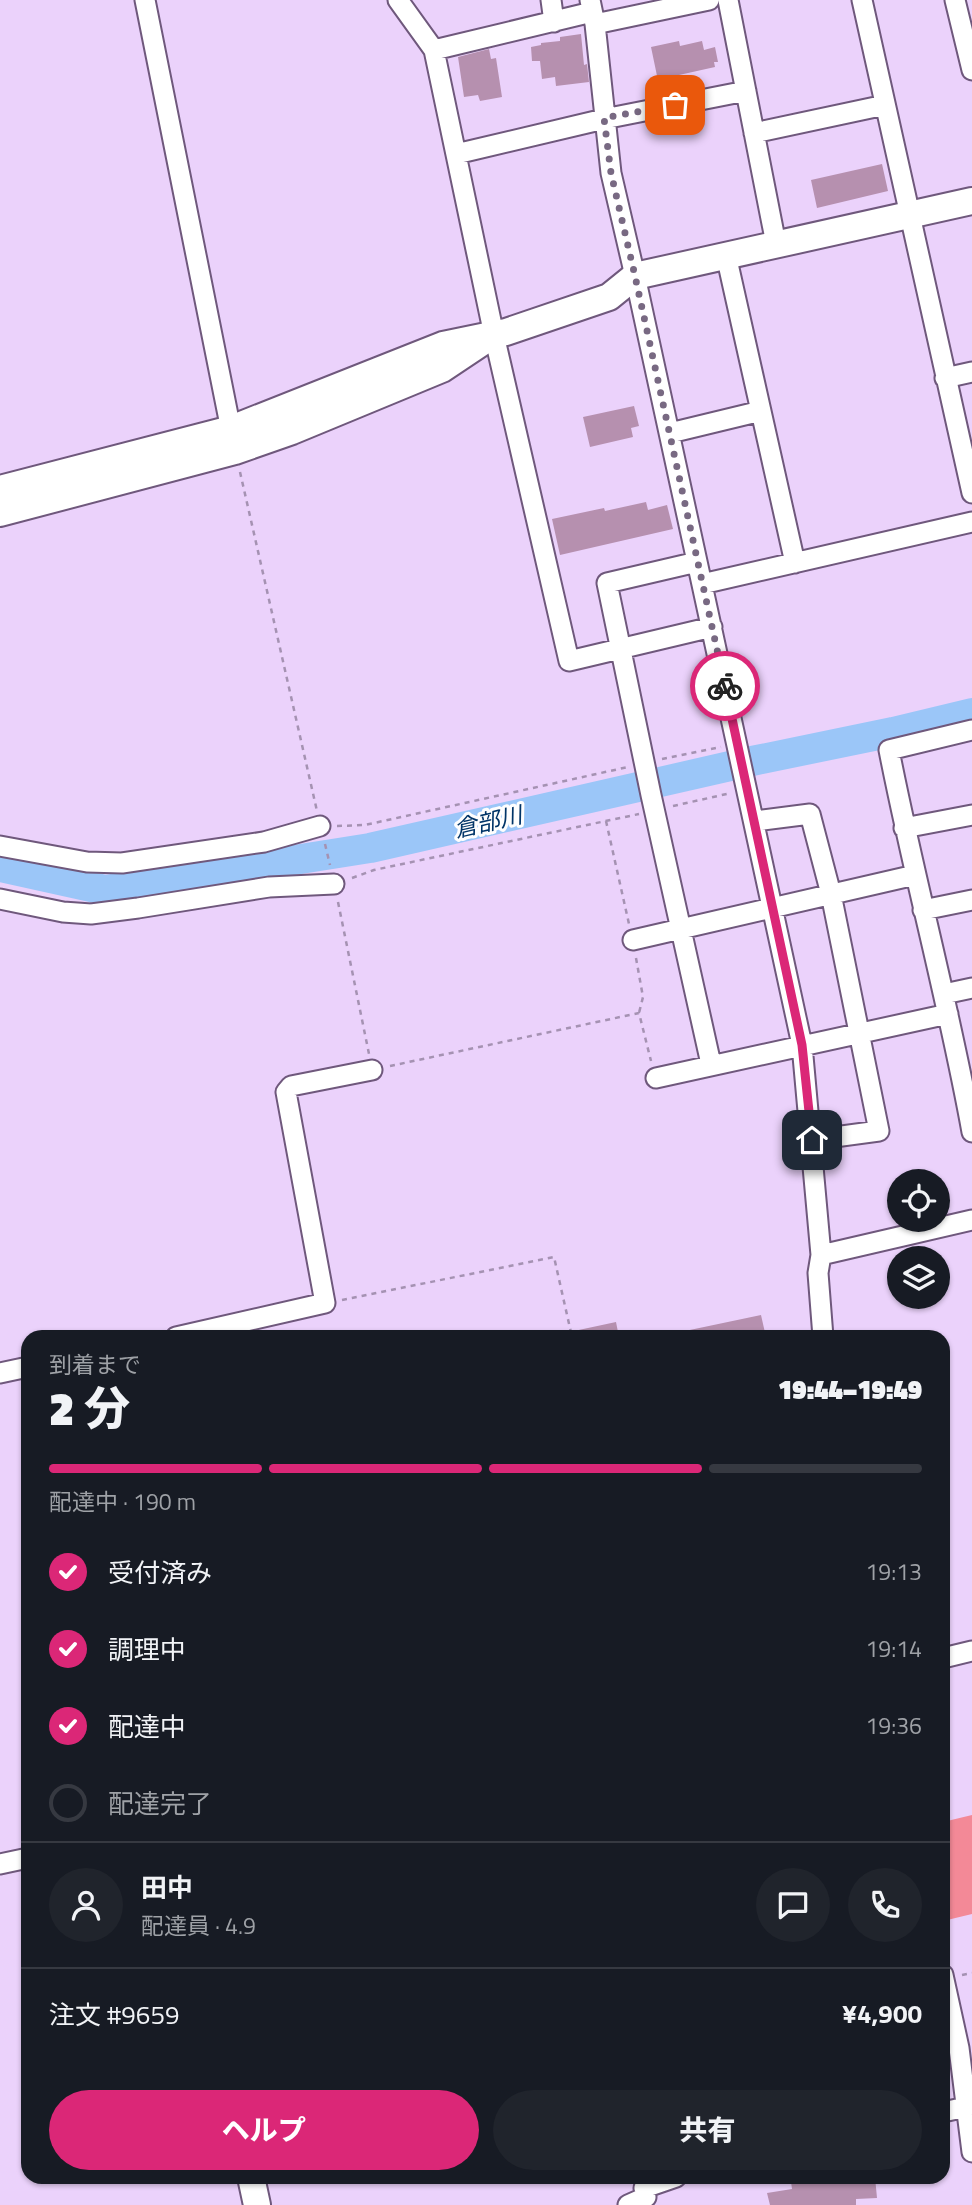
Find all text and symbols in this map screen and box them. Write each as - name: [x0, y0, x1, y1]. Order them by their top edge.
- pin: [645, 75, 705, 135]
- icon: bag: [656, 86, 694, 124]
- courier: [690, 651, 760, 721]
- icon: bike: [706, 667, 744, 705]
- water label: 倉部川: [450, 796, 528, 846]
- pin: [782, 1110, 842, 1170]
- icon: home: [793, 1121, 831, 1159]
- map controls: [887, 1169, 950, 1309]
- button: locate: [887, 1169, 950, 1232]
- button: layers: [887, 1246, 950, 1309]
- text: 到着まで: [49, 1347, 141, 1382]
- text: 19:44–19:49: [778, 1370, 922, 1409]
- text: 2 分: [49, 1373, 130, 1443]
- text: 配達中 · 190 m: [49, 1484, 196, 1519]
- icon: check: [49, 1553, 87, 1591]
- text: 受付済み: [108, 1553, 212, 1592]
- text: 19:13: [865, 1554, 922, 1589]
- icon: check: [49, 1630, 87, 1668]
- text: 調理中: [108, 1630, 186, 1669]
- text: 19:14: [865, 1631, 922, 1666]
- icon: check: [49, 1707, 87, 1745]
- text: 配達中: [108, 1707, 186, 1746]
- text: 19:36: [865, 1708, 922, 1743]
- text: 配達完了: [108, 1784, 212, 1823]
- button: person: [49, 1868, 123, 1942]
- text: 田中: [141, 1868, 193, 1907]
- button: chat: [756, 1868, 830, 1942]
- button: phone: [848, 1868, 922, 1942]
- text: 配達員 · 4.9: [141, 1908, 256, 1943]
- text: ¥4,900: [842, 1994, 922, 2033]
- text: 注文 #9659: [49, 1995, 180, 2034]
- button: ヘルプ: [49, 2090, 479, 2170]
- button: 共有: [493, 2090, 922, 2170]

